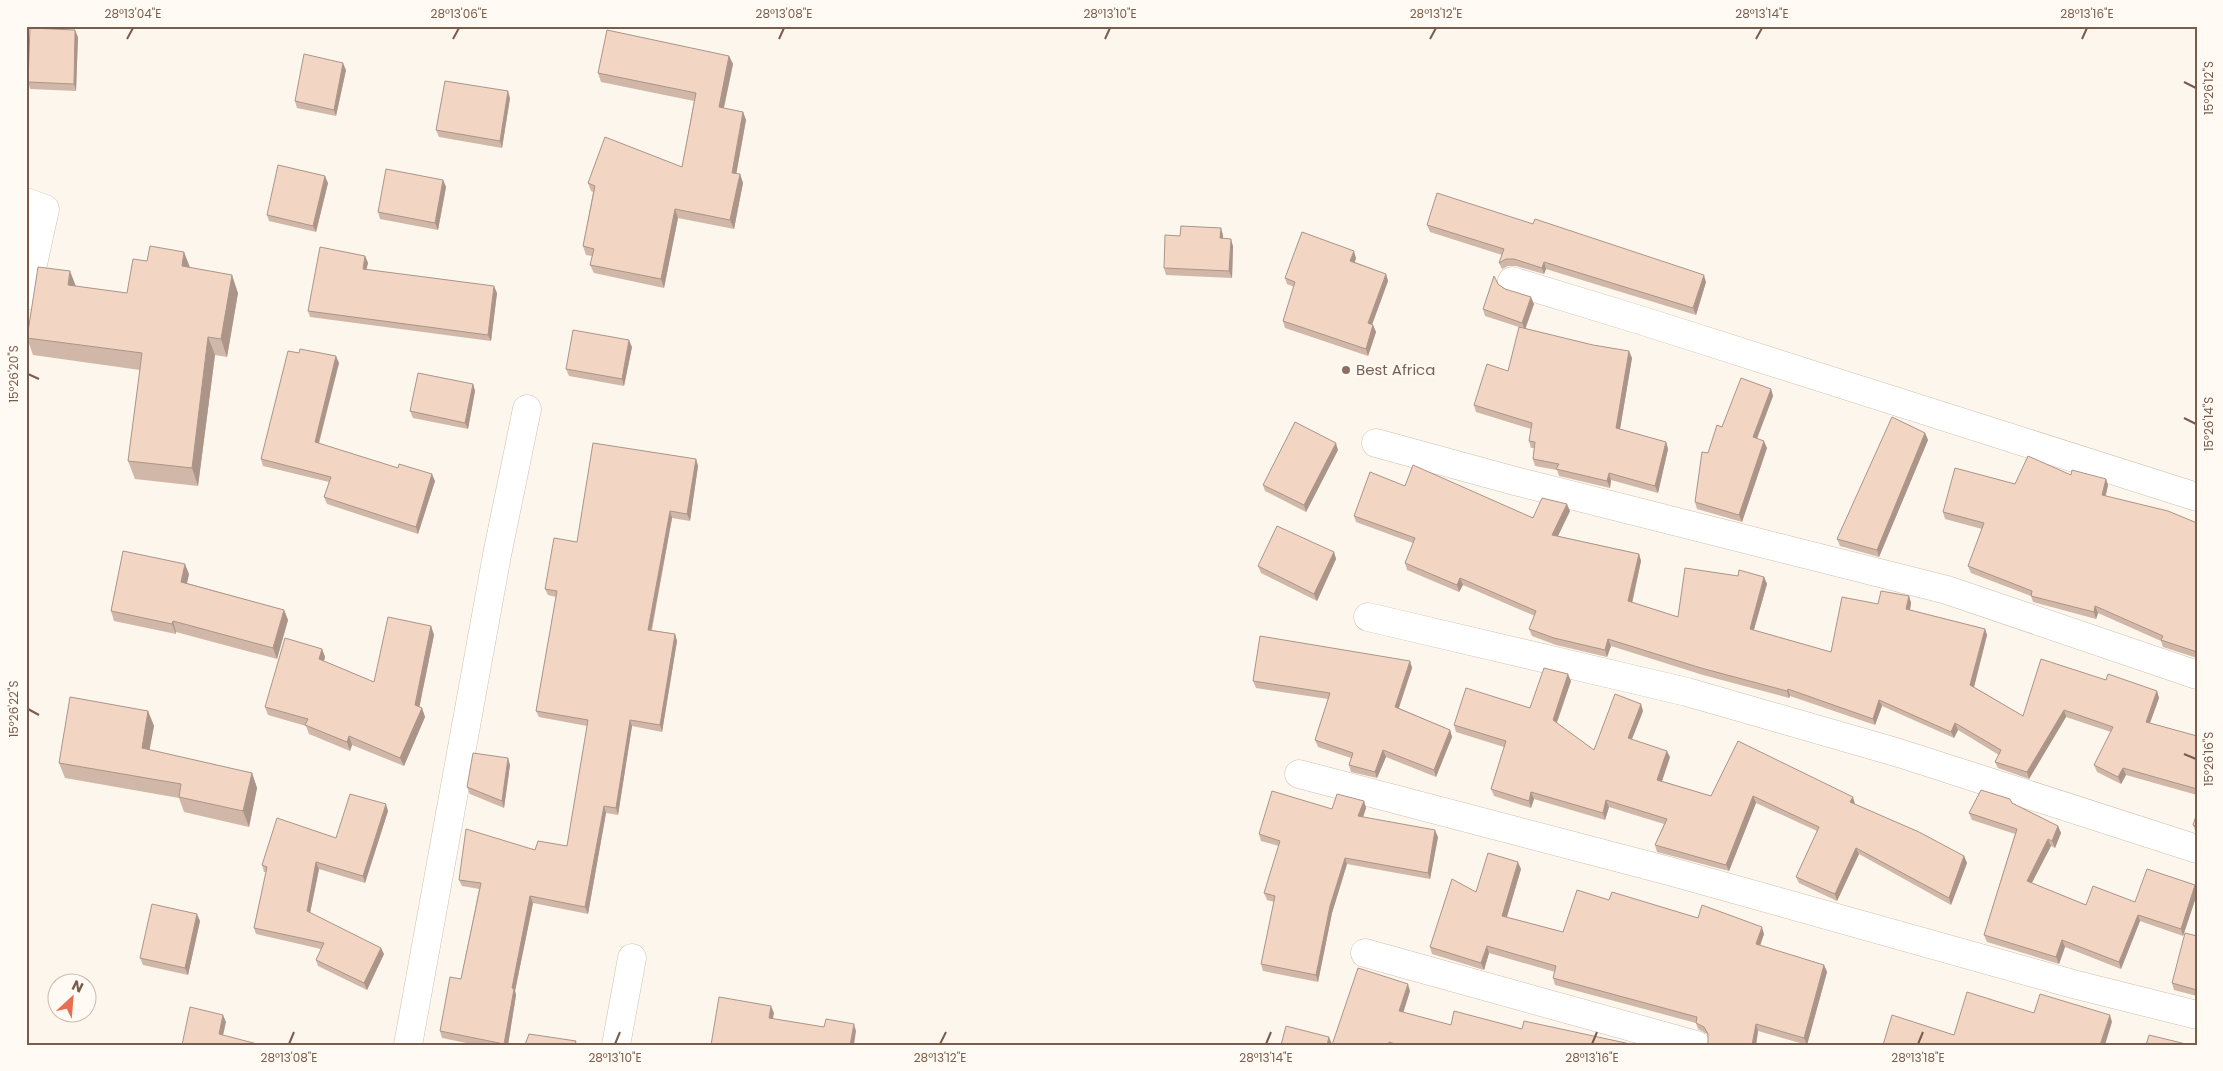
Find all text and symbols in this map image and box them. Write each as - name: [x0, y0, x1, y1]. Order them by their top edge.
- text: 28°13'04"E: [105, 5, 161, 22]
- text: 28°13'06"E: [430, 5, 488, 22]
- text: 28°13'08"E: [756, 5, 812, 22]
- text: 28°13'10"E: [1083, 5, 1137, 22]
- text: 28°13'12"E: [1410, 5, 1462, 22]
- text: 28°13'14"E: [1735, 5, 1789, 22]
- text: 28°13'16"E: [2060, 5, 2114, 22]
- text: 15°26'12"S: [2200, 61, 2217, 115]
- text: 15°26'20"S: [5, 345, 22, 403]
- place label: Best Africa: [1356, 359, 1435, 380]
- marker: Best Africa: [1340, 364, 1352, 376]
- text: 15°26'14"S: [2200, 397, 2217, 451]
- text: 15°26'22"S: [5, 680, 22, 738]
- text: 15°26'16"S: [2200, 732, 2217, 786]
- north arrow: [48, 974, 98, 1024]
- text: N: [69, 975, 87, 998]
- text: 28°13'08"E: [261, 1049, 317, 1066]
- text: 28°13'10"E: [588, 1049, 642, 1066]
- text: 28°13'12"E: [914, 1049, 966, 1066]
- text: 28°13'14"E: [1239, 1049, 1293, 1066]
- text: 28°13'16"E: [1565, 1049, 1619, 1066]
- text: 28°13'18"E: [1891, 1049, 1945, 1066]

